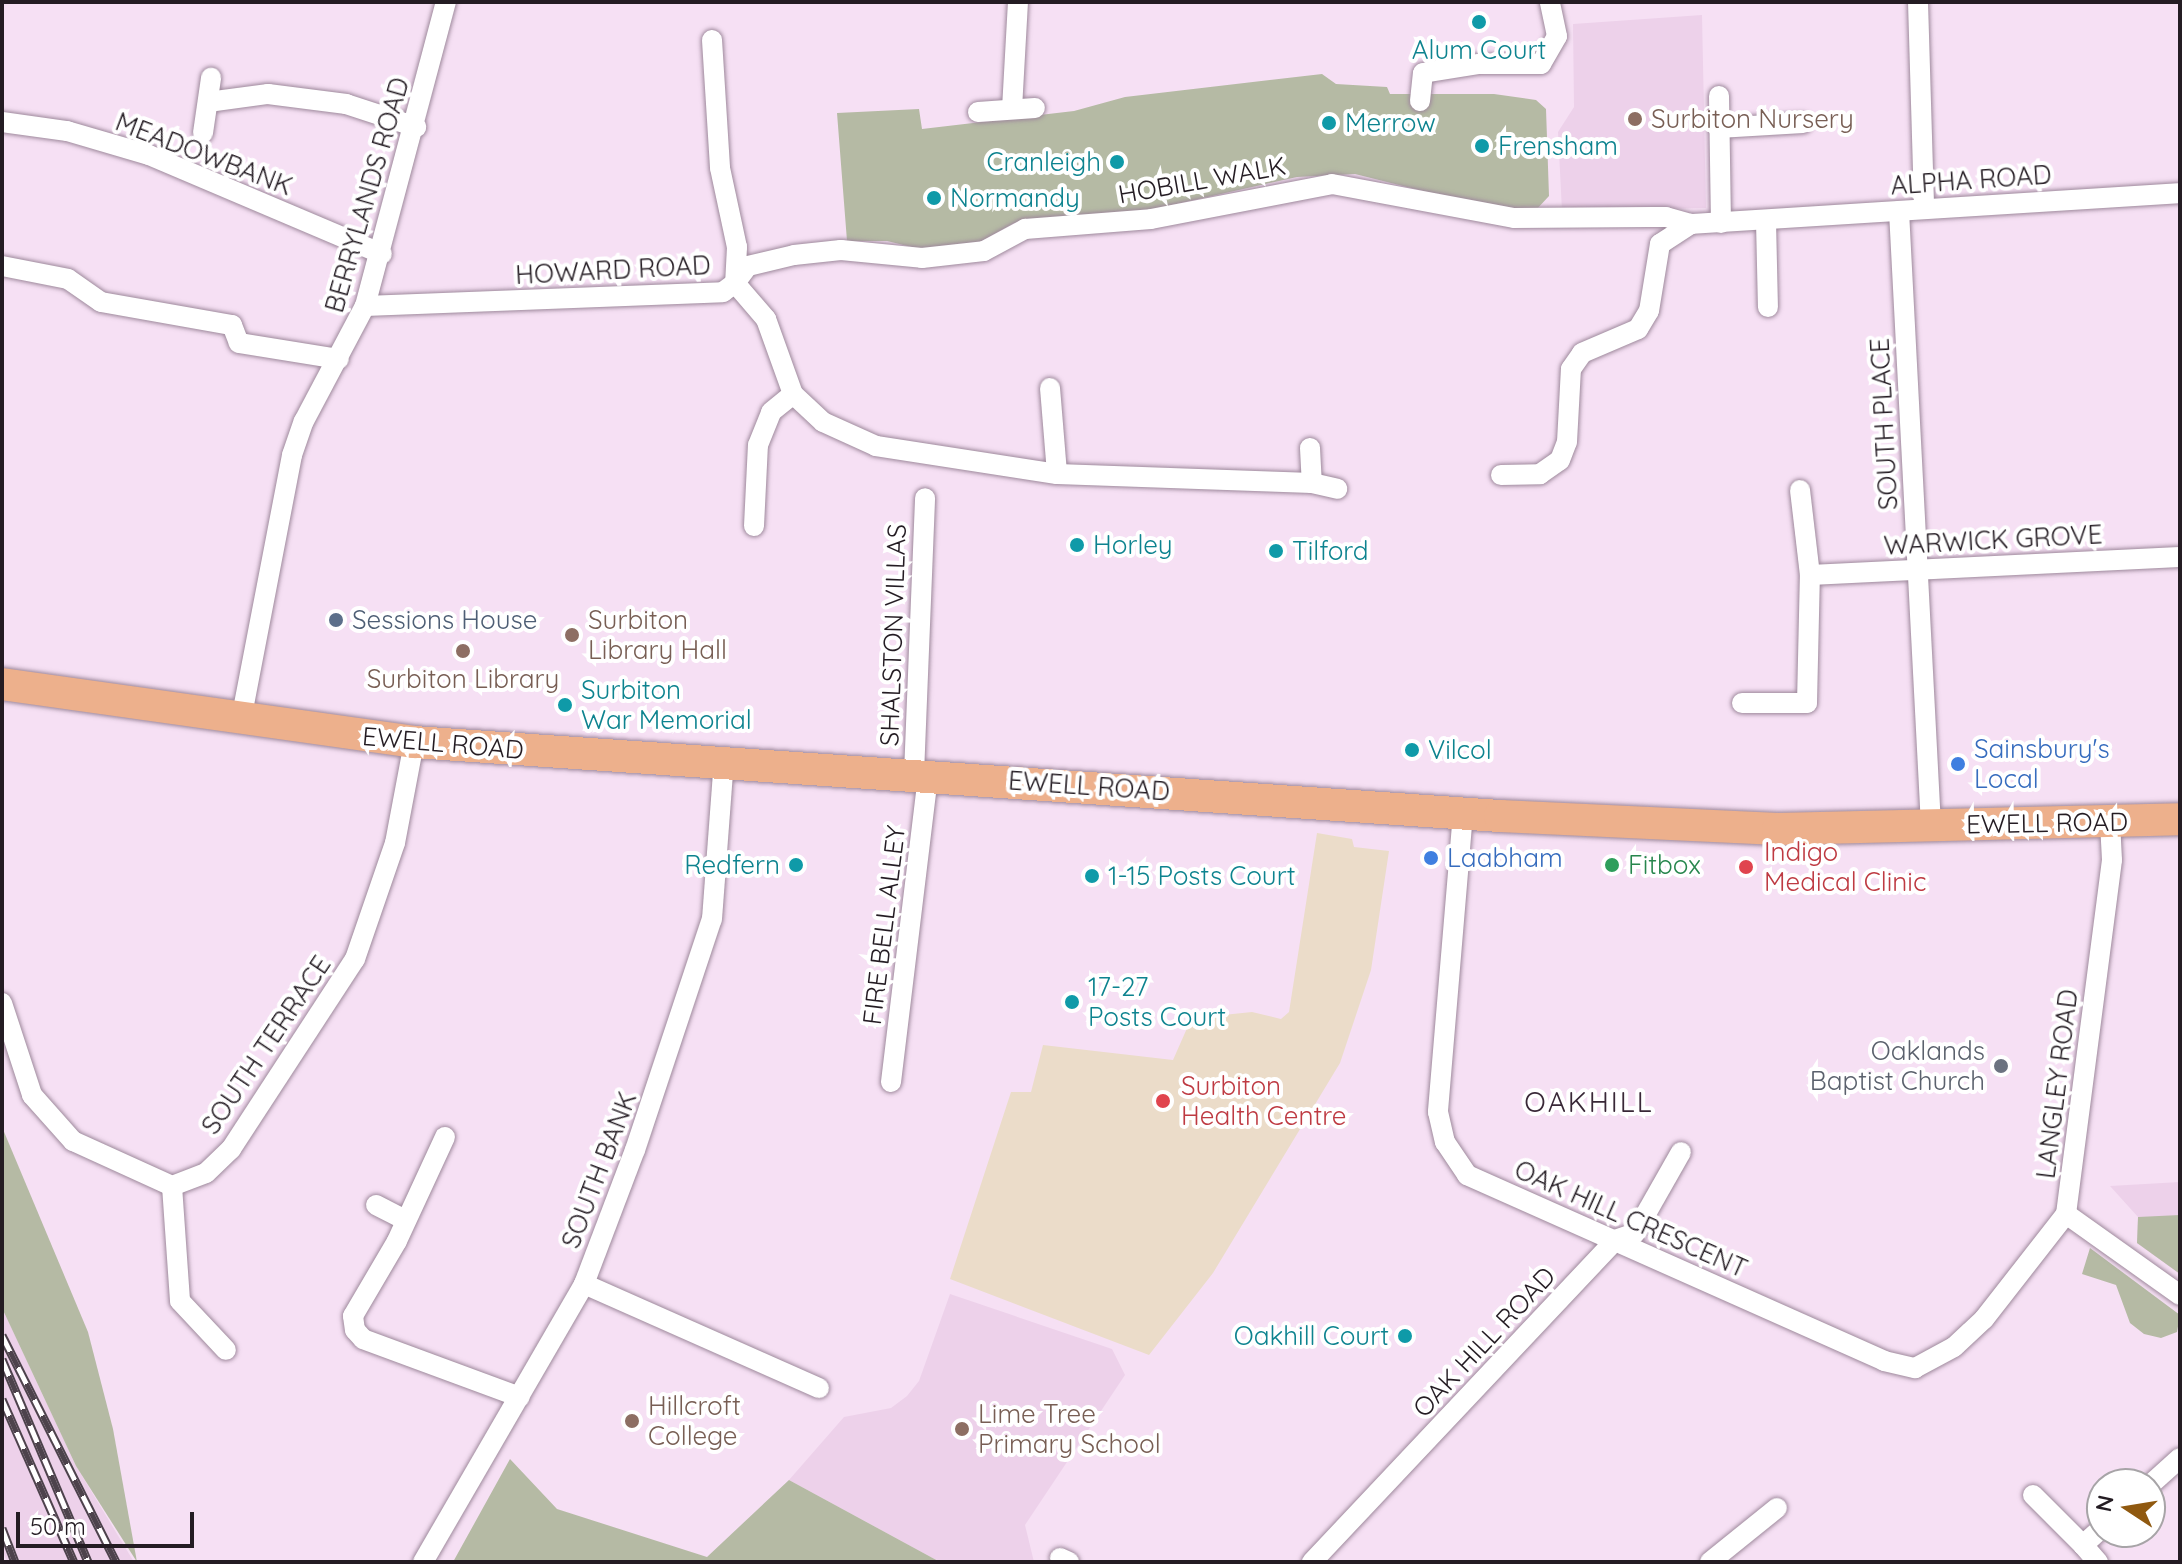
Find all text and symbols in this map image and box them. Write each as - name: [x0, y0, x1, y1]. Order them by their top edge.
- marker: Alum Court: [1470, 13, 1488, 31]
- place label: Alum Court: [1412, 34, 1546, 66]
- street label: BERRYLANDS ROAD: [319, 74, 415, 316]
- place label: Surbiton Nursery: [1651, 103, 1854, 135]
- street label: MEADOWBANK: [111, 106, 297, 202]
- place label: Merrow: [1345, 107, 1436, 139]
- marker: Surbiton Nursery: [1626, 110, 1644, 128]
- marker: Merrow: [1320, 114, 1338, 132]
- place label: Frensham: [1498, 130, 1618, 162]
- marker: Frensham: [1473, 137, 1491, 155]
- place label: Cranleigh: [987, 146, 1101, 178]
- street label: HOBILL WALK: [1116, 150, 1288, 210]
- marker: Cranleigh: [1108, 153, 1126, 171]
- street label: ALPHA ROAD: [1889, 159, 2053, 201]
- place label: Normandy: [950, 182, 1080, 214]
- marker: Normandy: [925, 189, 943, 207]
- street label: HOWARD ROAD: [515, 249, 711, 291]
- street label: SOUTH PLACE: [1864, 337, 1904, 511]
- street label: WARWICK GROVE: [1883, 519, 2103, 561]
- street label: SHALSTON VILLAS: [874, 523, 912, 747]
- place label: Horley: [1093, 529, 1172, 561]
- place label: Tilford: [1292, 535, 1369, 567]
- marker: Horley: [1068, 536, 1086, 554]
- marker: Tilford: [1267, 542, 1285, 560]
- place label: Sessions House: [352, 604, 537, 636]
- place label: Surbiton Library Hall: [588, 604, 727, 666]
- marker: Sessions House: [327, 611, 345, 629]
- marker: Surbiton Library Hall: [563, 626, 581, 644]
- marker: Surbiton Library: [454, 642, 472, 660]
- place label: Surbiton Library: [367, 663, 559, 695]
- place label: Surbiton War Memorial: [581, 674, 752, 736]
- marker: Surbiton War Memorial: [556, 696, 574, 714]
- street label: EWELL ROAD: [361, 720, 525, 766]
- place label: Sainsbury's Local: [1974, 733, 2110, 794]
- place label: Vilcol: [1428, 734, 1492, 766]
- marker: Vilcol: [1403, 741, 1421, 759]
- marker: Sainsbury's Local: [1949, 755, 1967, 773]
- street label: EWELL ROAD: [1007, 765, 1171, 807]
- street label: EWELL ROAD: [1966, 806, 2128, 840]
- street label: FIRE BELL ALLEY: [856, 823, 912, 1027]
- place label: Indigo Medical Clinic: [1764, 836, 1926, 898]
- place label: Laabham: [1447, 842, 1563, 874]
- place label: Redfern: [684, 849, 780, 881]
- marker: Laabham: [1422, 849, 1440, 867]
- place label: Fitbox: [1628, 849, 1701, 881]
- marker: Redfern: [787, 856, 805, 874]
- marker: Fitbox: [1603, 856, 1621, 874]
- marker: Indigo Medical Clinic: [1735, 856, 1757, 878]
- place label: 1-15 Posts Court: [1108, 860, 1295, 892]
- marker: 1-15 Posts Court: [1083, 867, 1101, 885]
- street label: SOUTH TERRACE: [195, 950, 337, 1140]
- place label: 17-27 Posts Court: [1088, 971, 1226, 1032]
- street label: LANGLEY ROAD: [2030, 988, 2084, 1180]
- marker: 17-27 Posts Court: [1063, 993, 1081, 1011]
- place label: Oaklands Baptist Church: [1810, 1035, 1985, 1096]
- marker: Oaklands Baptist Church: [1992, 1057, 2010, 1075]
- place label: Surbiton Health Centre: [1181, 1070, 1346, 1132]
- district label: OAKHILL: [1524, 1085, 1654, 1119]
- street label: SOUTH BANK: [555, 1087, 643, 1253]
- marker: Surbiton Health Centre: [1152, 1090, 1174, 1112]
- street label: OAK HILL CRESCENT: [1510, 1154, 1752, 1284]
- street label: OAK HILL ROAD: [1407, 1261, 1561, 1423]
- place label: Oakhill Court: [1234, 1320, 1389, 1352]
- marker: Oakhill Court: [1396, 1327, 1414, 1345]
- place label: Hillcroft College: [648, 1390, 741, 1452]
- place label: Lime Tree Primary School: [978, 1398, 1161, 1460]
- marker: Hillcroft College: [623, 1412, 641, 1430]
- marker: Lime Tree Primary School: [953, 1420, 971, 1438]
- north arrow: [2086, 1468, 2166, 1548]
- text: N: [2089, 1493, 2120, 1514]
- scale bar: [20, 1496, 198, 1546]
- text: 50 m: [30, 1511, 86, 1541]

